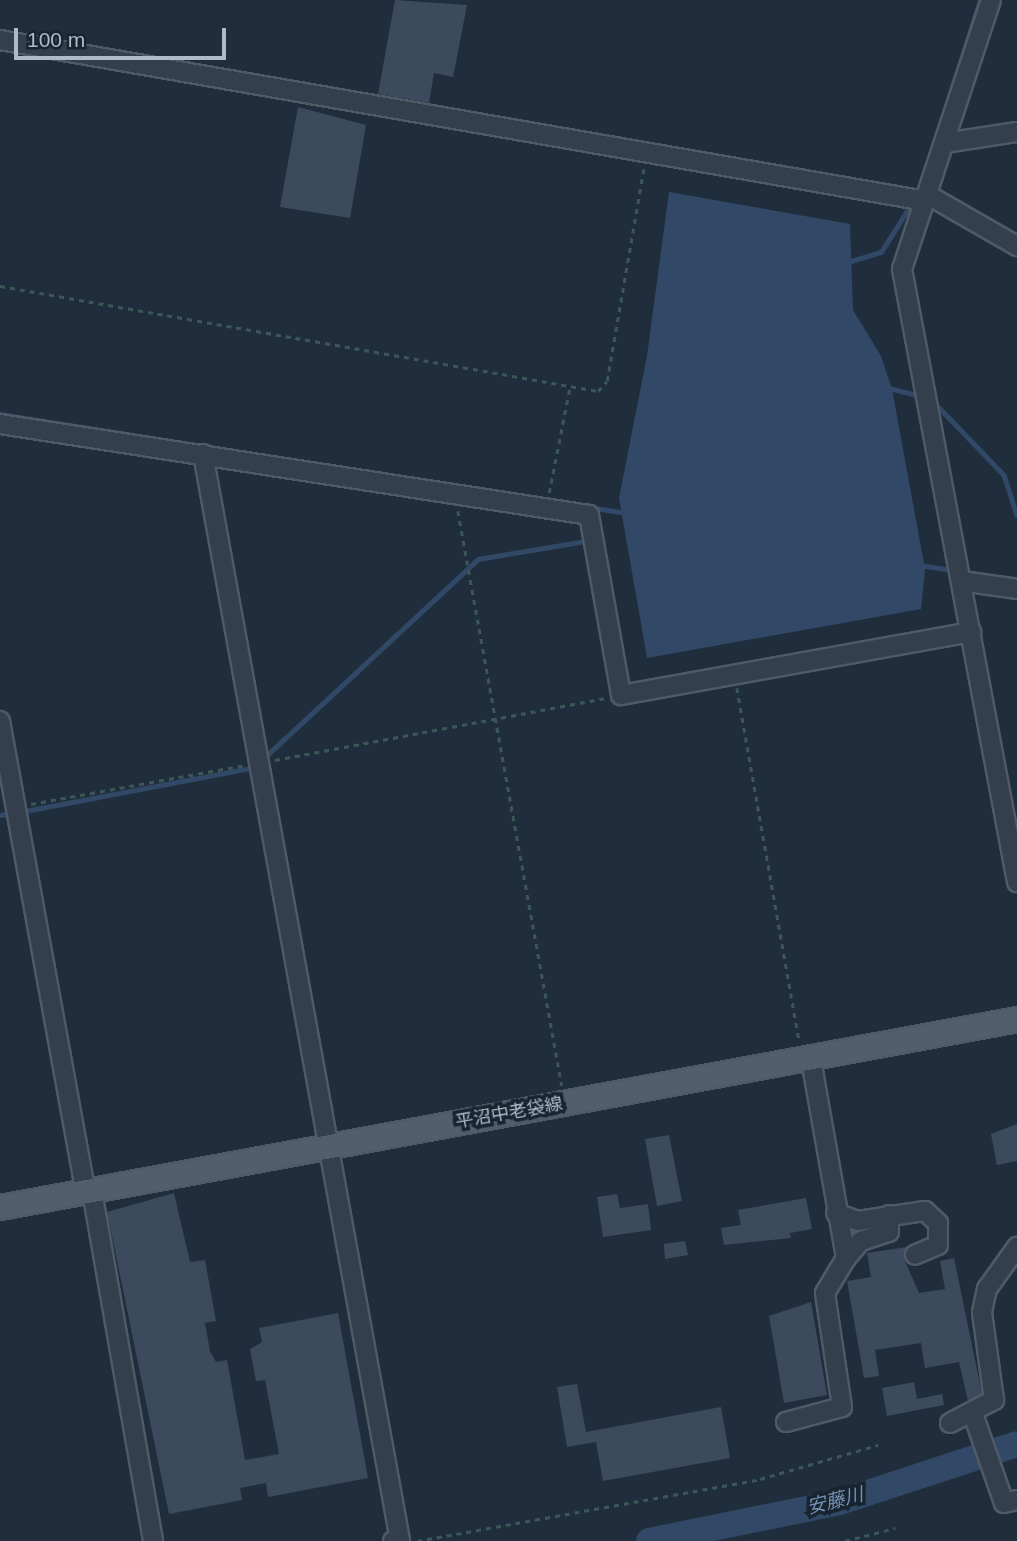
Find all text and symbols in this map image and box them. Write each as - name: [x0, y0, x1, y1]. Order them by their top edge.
- scale bar: [18, 14, 229, 58]
- text: 100 m: [27, 28, 85, 51]
- street label: 平沼中老袋線: [454, 1093, 564, 1133]
- water label: 安藤川: [805, 1483, 865, 1519]

